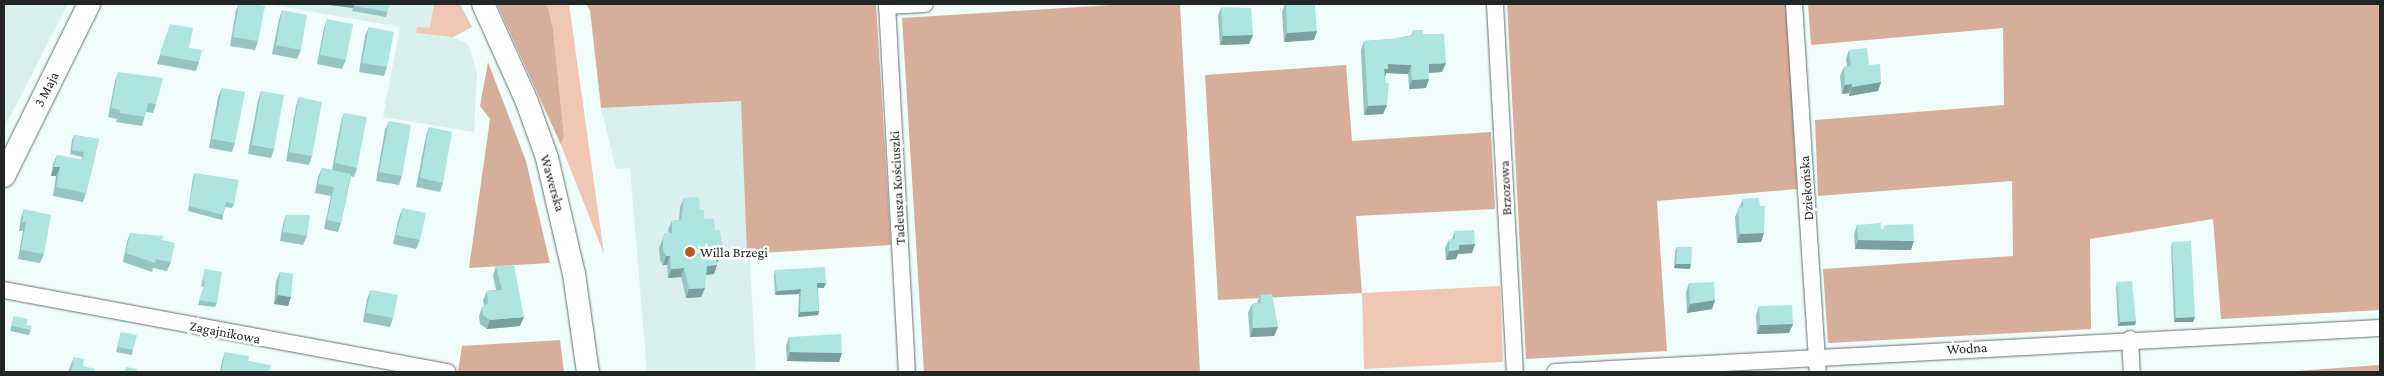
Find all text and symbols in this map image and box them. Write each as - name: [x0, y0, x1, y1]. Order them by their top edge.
- street label: 3 Maja: [30, 69, 62, 109]
- street label: Tadeusza Kościuszki: [886, 131, 908, 245]
- street label: Wawerska: [537, 153, 569, 213]
- street label: Dziekońska: [1795, 155, 1817, 221]
- street label: Brzozowa: [1495, 160, 1515, 216]
- place label: Willa Brzegi: [700, 244, 768, 260]
- marker: Willa Brzegi: [684, 246, 696, 258]
- street label: Zagajnikowa: [188, 317, 262, 347]
- street label: Wodna: [1946, 339, 1988, 357]

